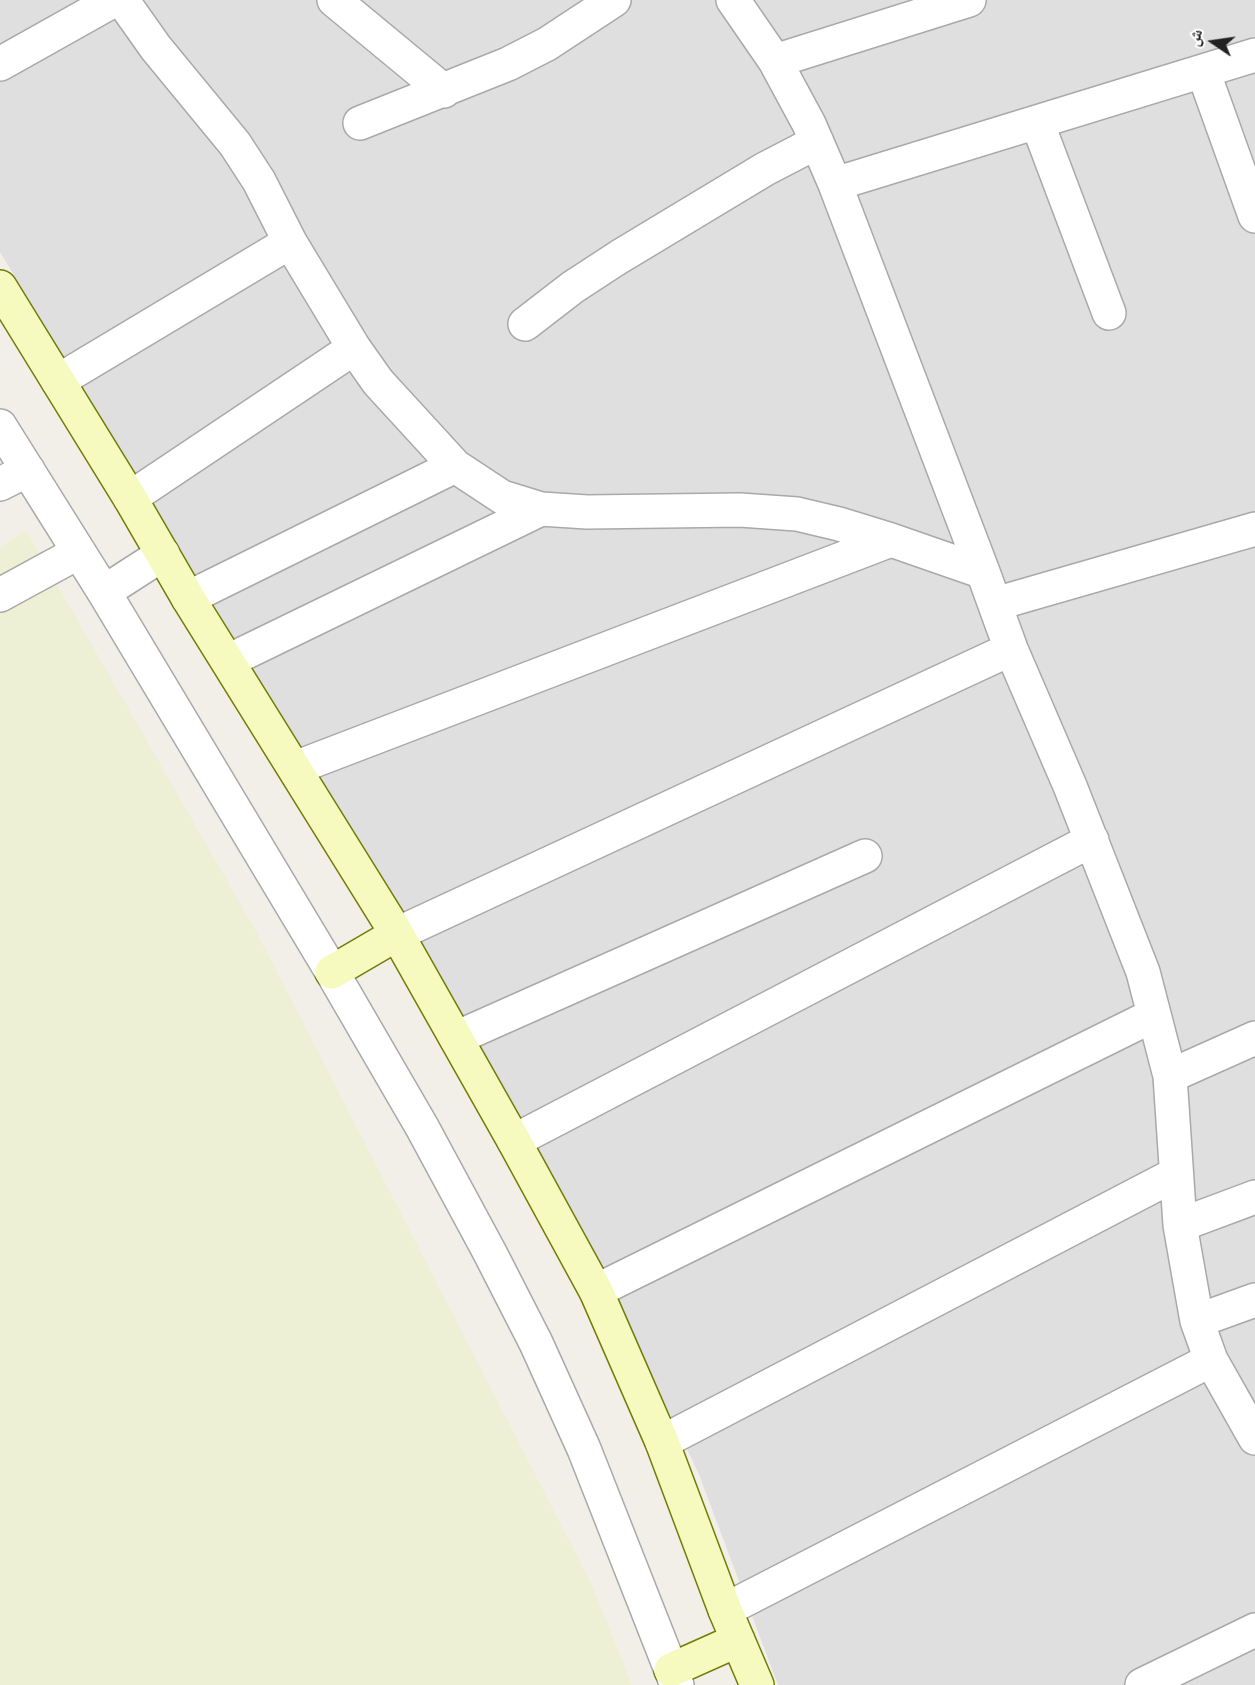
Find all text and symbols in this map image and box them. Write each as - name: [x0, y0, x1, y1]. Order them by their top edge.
- north arrow: [1183, 12, 1243, 72]
- text: ش: [1182, 27, 1208, 49]

